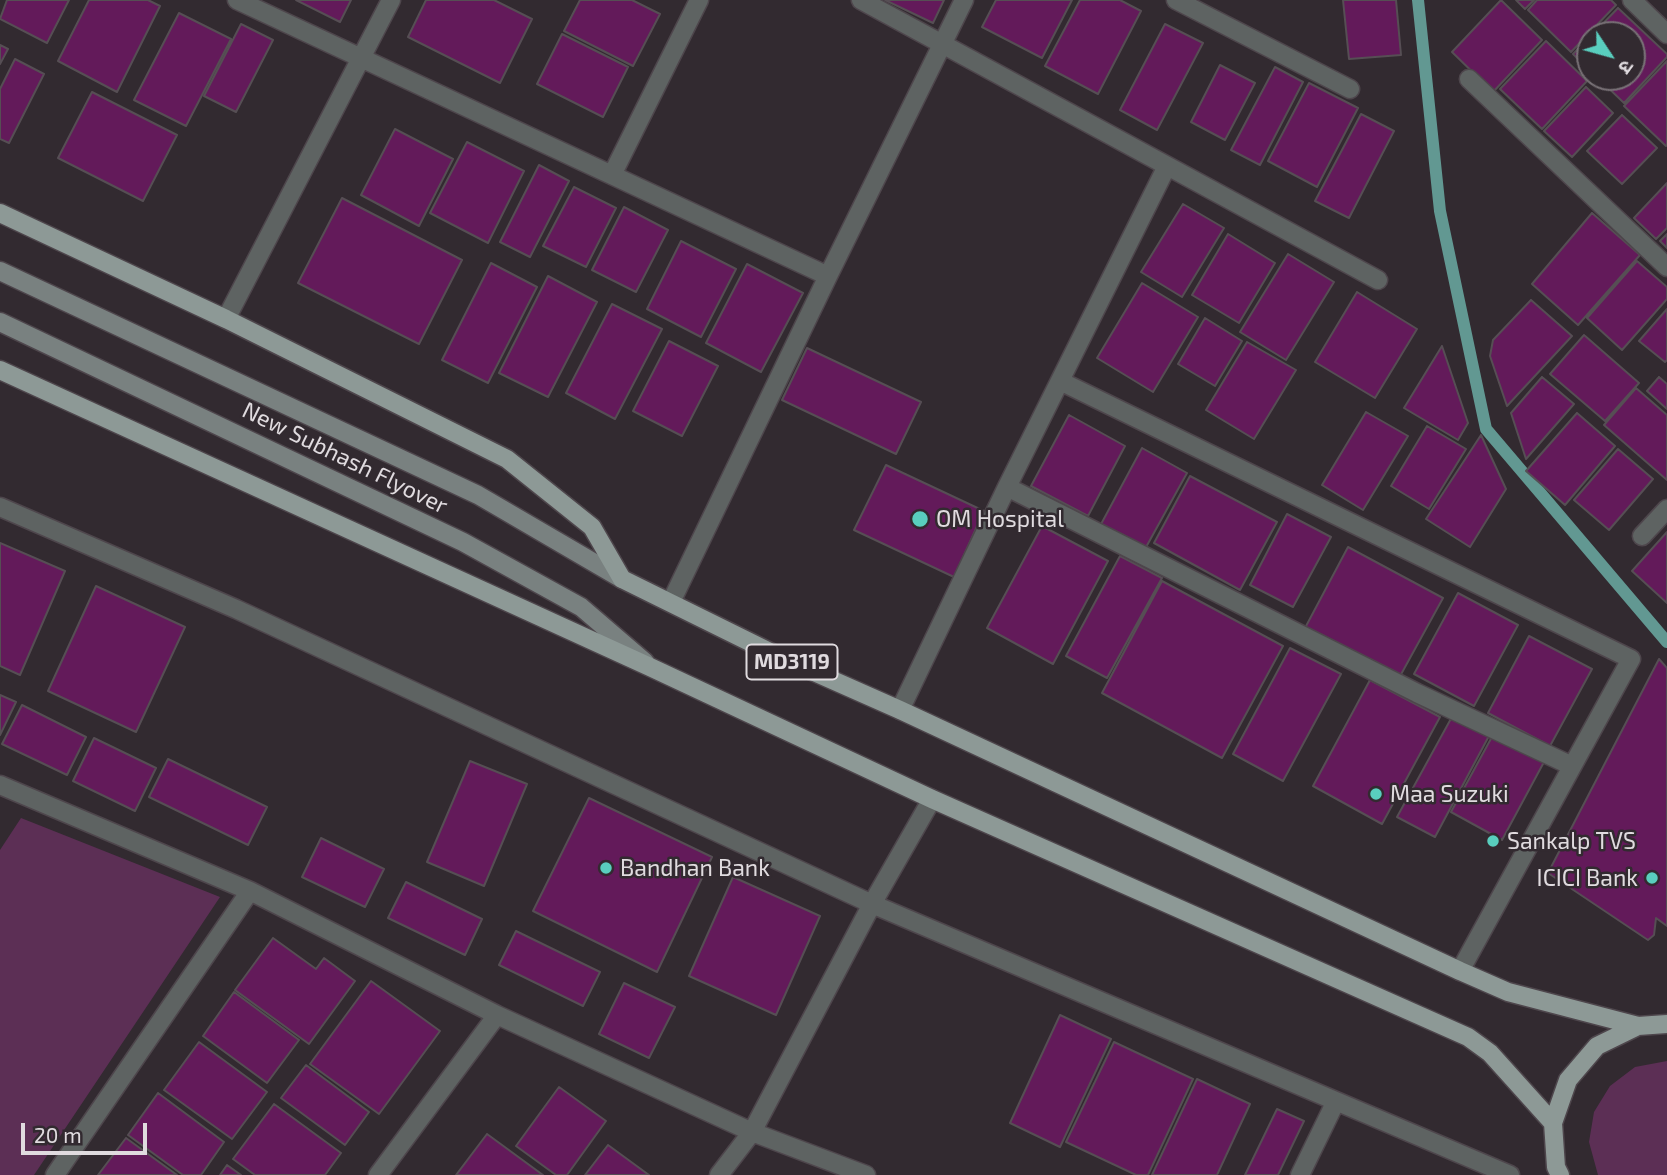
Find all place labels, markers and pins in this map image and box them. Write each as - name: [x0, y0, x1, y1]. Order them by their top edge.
- place label: OM Hospital: [936, 505, 1064, 533]
- marker: OM Hospital: [910, 509, 930, 529]
- place label: Maa Suzuki: [1390, 780, 1509, 808]
- marker: Maa Suzuki: [1368, 786, 1384, 802]
- place label: Sankalp TVS: [1507, 827, 1636, 855]
- marker: Sankalp TVS: [1485, 833, 1501, 849]
- place label: Bandhan Bank: [620, 854, 770, 882]
- marker: Bandhan Bank: [598, 860, 614, 876]
- place label: ICICI Bank: [1537, 864, 1638, 892]
- marker: ICICI Bank: [1644, 870, 1660, 886]

